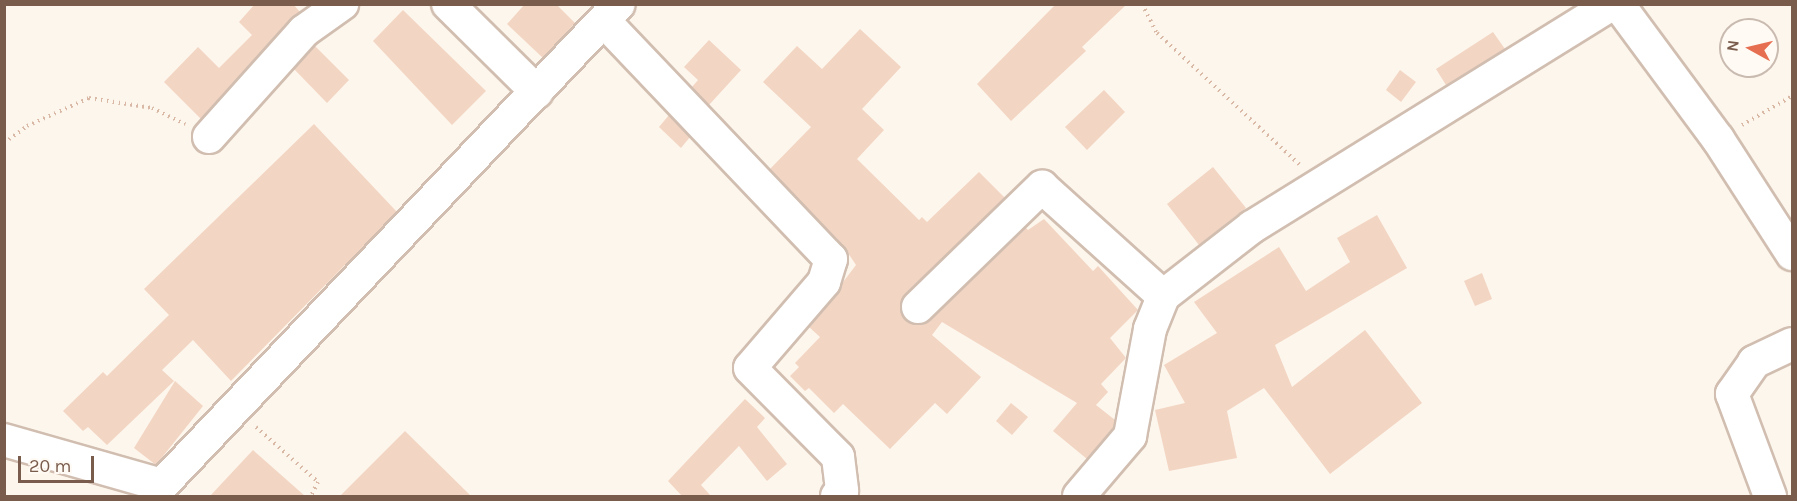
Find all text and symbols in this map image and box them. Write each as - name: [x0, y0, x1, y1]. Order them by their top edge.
- north arrow: [1719, 18, 1779, 78]
- text: N: [1722, 39, 1743, 53]
- scale bar: [21, 444, 98, 482]
- text: 20 m: [29, 455, 71, 477]

